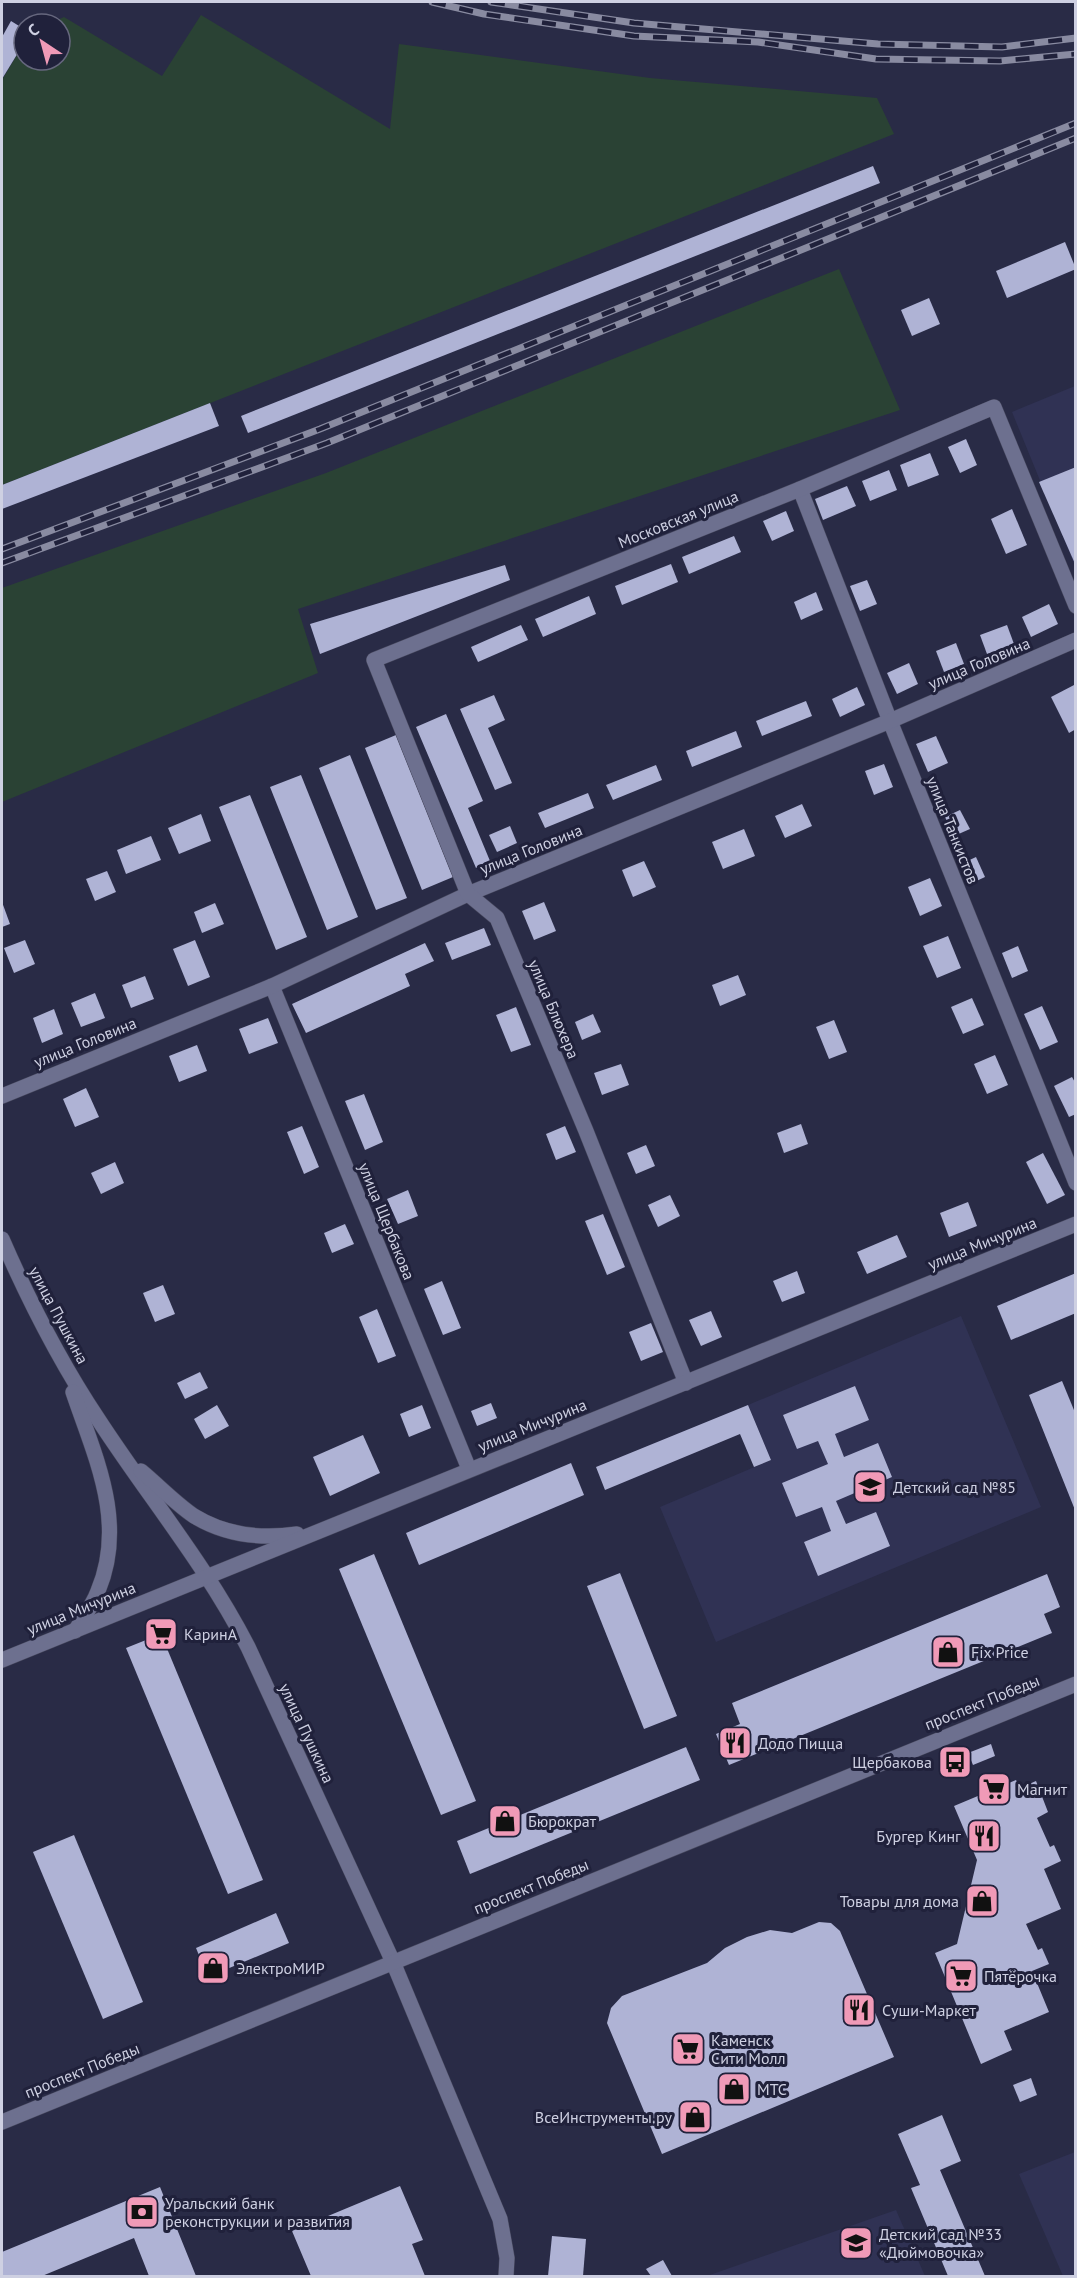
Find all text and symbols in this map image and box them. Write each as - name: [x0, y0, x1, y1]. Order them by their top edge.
- north arrow: [12, 12, 72, 72]
- text: С: [24, 19, 43, 41]
- street label: Московская улица: [615, 486, 741, 552]
- street label: улица Головина: [925, 633, 1033, 693]
- street label: улица Танкистов: [922, 773, 984, 887]
- street label: улица Головина: [477, 819, 585, 879]
- street label: улица Блюхера: [524, 956, 584, 1062]
- street label: улица Головина: [31, 1012, 139, 1072]
- street label: улица Щербакова: [354, 1159, 420, 1283]
- street label: улица Мичурина: [925, 1212, 1039, 1274]
- street label: улица Пушкина: [25, 1263, 93, 1367]
- street label: улица Мичурина: [475, 1394, 589, 1456]
- school or university icon: Детский сад №85: [852, 1469, 888, 1505]
- place label: Детский сад №85: [893, 1477, 1016, 1497]
- street label: улица Мичурина: [24, 1577, 138, 1639]
- supermarket icon: КаринА: [143, 1616, 179, 1652]
- place label: КаринА: [184, 1624, 238, 1644]
- shop icon: Fix Price: [930, 1634, 966, 1670]
- place label: Fix Price: [971, 1642, 1029, 1662]
- street label: проспект Победы: [922, 1670, 1042, 1734]
- street label: улица Пушкина: [275, 1680, 339, 1786]
- restaurant icon: Додо Пицца: [717, 1725, 753, 1761]
- place label: Додо Пицца: [758, 1733, 843, 1753]
- bus stop icon: Щербакова: [937, 1744, 973, 1780]
- place label: Щербакова: [852, 1752, 932, 1772]
- supermarket icon: Магнит: [976, 1771, 1012, 1807]
- place label: Магнит: [1017, 1779, 1068, 1799]
- shop icon: Бюрократ: [487, 1803, 523, 1839]
- place label: Бюрократ: [528, 1811, 597, 1831]
- restaurant icon: Бургер Кинг: [966, 1818, 1002, 1854]
- place label: Бургер Кинг: [876, 1826, 961, 1846]
- street label: проспект Победы: [471, 1854, 591, 1918]
- shop icon: Товары для дома: [964, 1883, 1000, 1919]
- place label: Товары для дома: [840, 1891, 959, 1911]
- shop icon: ЭлектроМИР: [195, 1950, 231, 1986]
- place label: ЭлектроМИР: [236, 1958, 325, 1978]
- supermarket icon: Пятёрочка: [943, 1958, 979, 1994]
- place label: Пятёрочка: [984, 1966, 1057, 1986]
- restaurant icon: Суши-Маркет: [841, 1992, 877, 2028]
- place label: Суши-Маркет: [882, 2000, 977, 2020]
- place label: Каменск Сити Молл: [711, 2030, 785, 2068]
- supermarket icon: Каменск Сити Молл: [670, 2031, 706, 2067]
- street label: проспект Победы: [22, 2038, 142, 2102]
- shop icon: МТС: [716, 2071, 752, 2107]
- place label: МТС: [757, 2079, 787, 2099]
- shop icon: ВсеИнструменты.ру: [677, 2099, 713, 2135]
- place label: ВсеИнструменты.ру: [535, 2107, 673, 2127]
- place label: Уральский банк реконструкции и развития: [165, 2193, 350, 2231]
- bank icon: Уральский банк реконструкции и развития: [124, 2194, 160, 2230]
- place label: Детский сад №33 «Дюймовочка»: [879, 2224, 1002, 2262]
- school or university icon: Детский сад №33 «Дюймовочка»: [838, 2225, 874, 2261]

